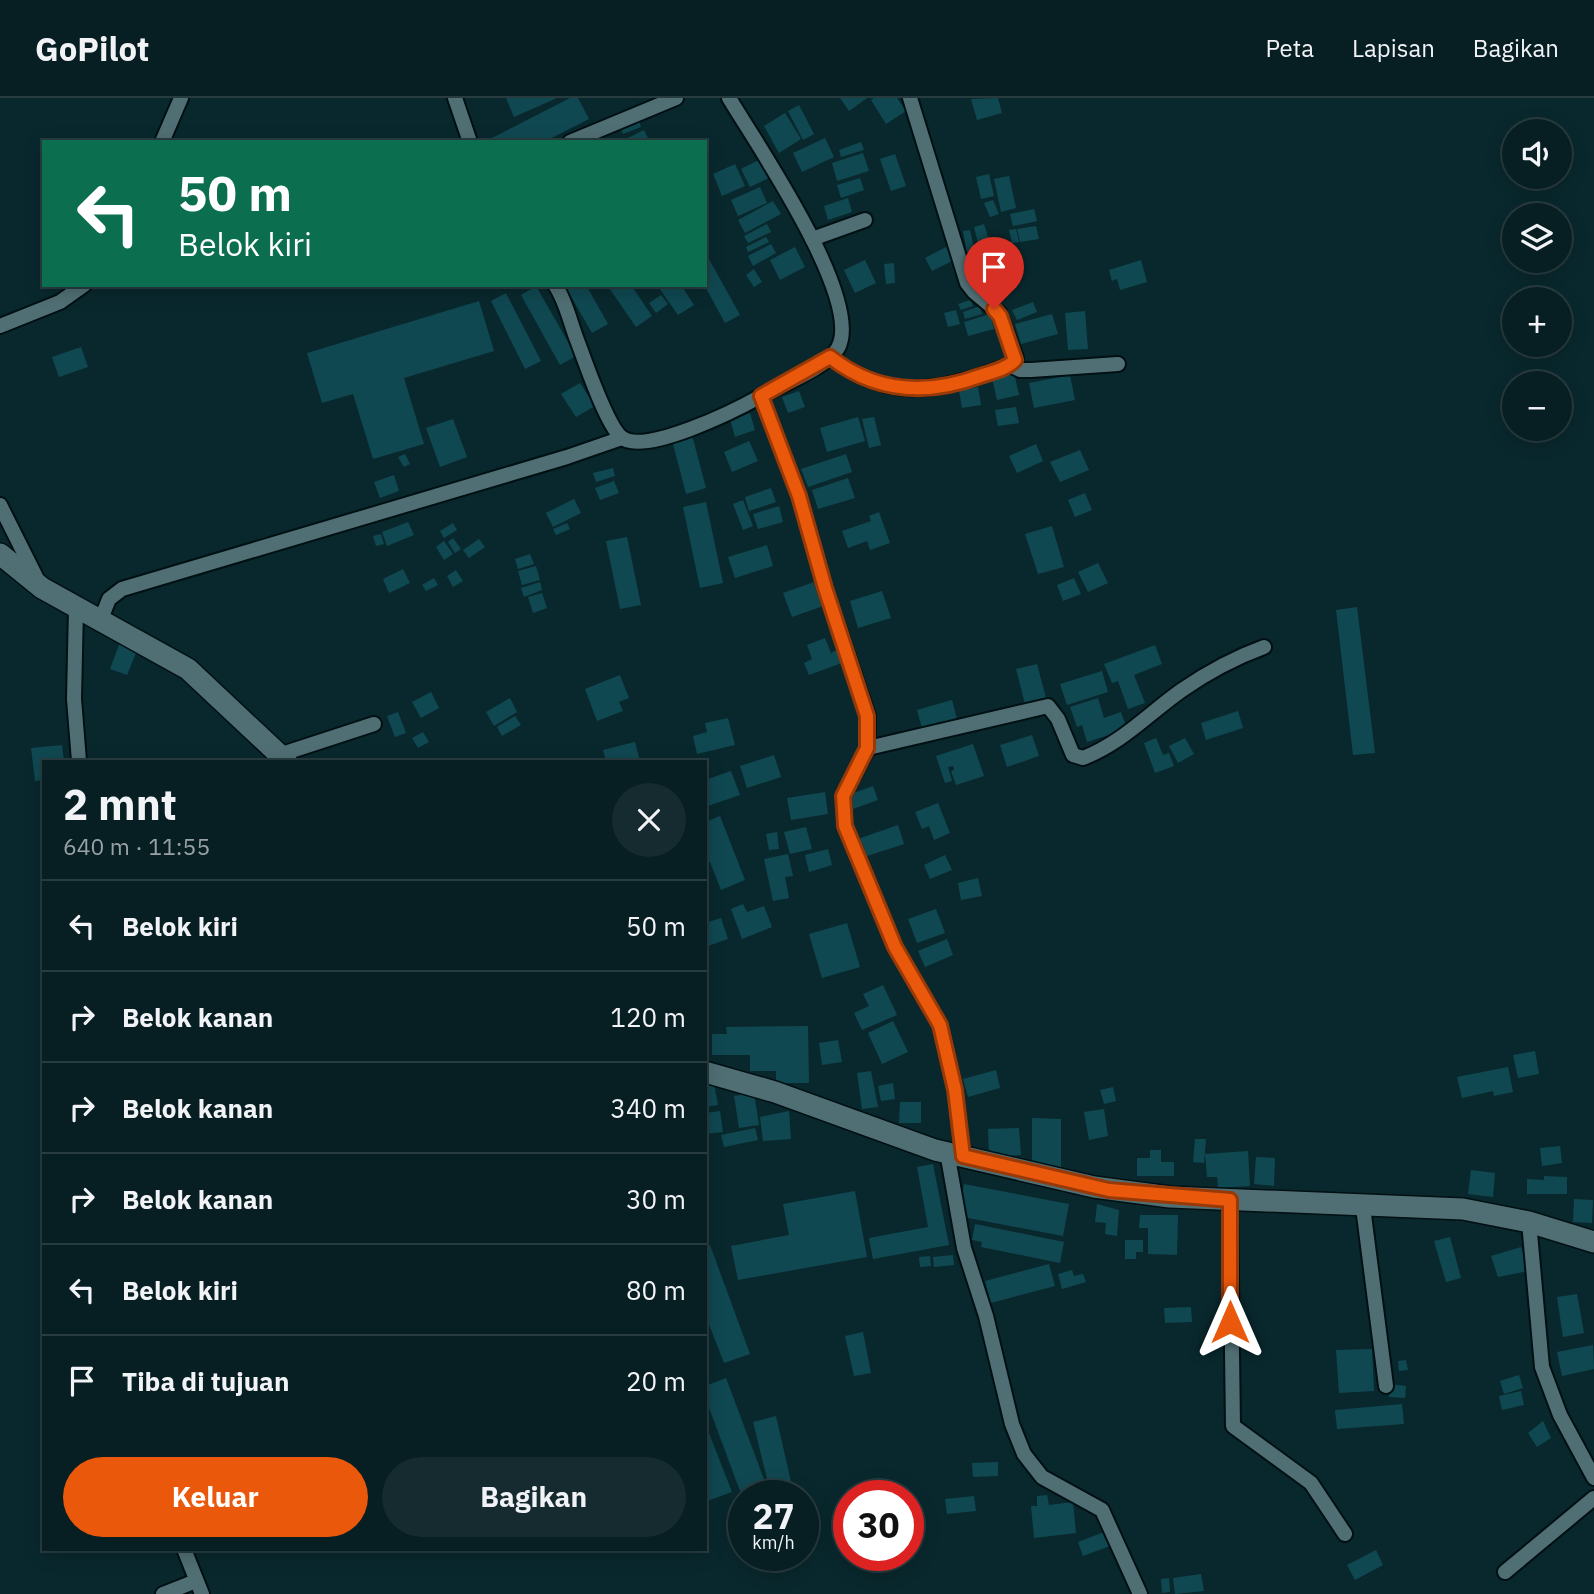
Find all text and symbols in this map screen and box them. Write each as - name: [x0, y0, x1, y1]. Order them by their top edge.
- text: GoPilot: [35, 27, 149, 70]
- text: Peta: [1266, 32, 1314, 64]
- text: Lapisan: [1352, 32, 1435, 64]
- text: Bagikan: [1473, 32, 1559, 64]
- map controls: [1502, 119, 1572, 441]
- button: sound: [1502, 119, 1572, 189]
- text: 50 m: [178, 161, 292, 224]
- icon: left: [63, 168, 154, 259]
- button: layers: [1502, 203, 1572, 273]
- text: Belok kiri: [178, 223, 312, 265]
- pin: [964, 237, 1024, 309]
- icon: arrive: [975, 248, 1013, 286]
- button: +: [1502, 287, 1572, 357]
- button: −: [1502, 371, 1572, 441]
- text: 2 mnt: [63, 777, 177, 832]
- button: close: [612, 783, 686, 857]
- text: 640 m · 11:55: [63, 831, 210, 861]
- icon: left: [63, 907, 101, 945]
- text: Belok kiri: [122, 909, 238, 943]
- text: 50 m: [626, 909, 686, 943]
- icon: right: [63, 998, 101, 1036]
- text: Belok kanan: [122, 1000, 273, 1034]
- text: 120 m: [610, 1000, 686, 1034]
- icon: right: [63, 1089, 101, 1127]
- text: Belok kanan: [122, 1091, 273, 1125]
- text: 340 m: [610, 1091, 686, 1125]
- icon: right: [63, 1180, 101, 1218]
- text: Belok kanan: [122, 1182, 273, 1216]
- text: 30 m: [626, 1182, 686, 1216]
- icon: left: [63, 1271, 101, 1309]
- text: Belok kiri: [122, 1273, 238, 1307]
- text: 80 m: [626, 1273, 686, 1307]
- position arrow: [1193, 1285, 1267, 1359]
- icon: arrive: [63, 1362, 101, 1400]
- text: Tiba di tujuan: [122, 1364, 289, 1398]
- text: 20 m: [626, 1364, 686, 1398]
- button: Keluar: [63, 1457, 368, 1537]
- button: Bagikan: [382, 1457, 686, 1537]
- speed limit sign: 30: [833, 1480, 924, 1571]
- text: 27: [752, 1493, 795, 1539]
- text: km/h: [752, 1531, 795, 1554]

